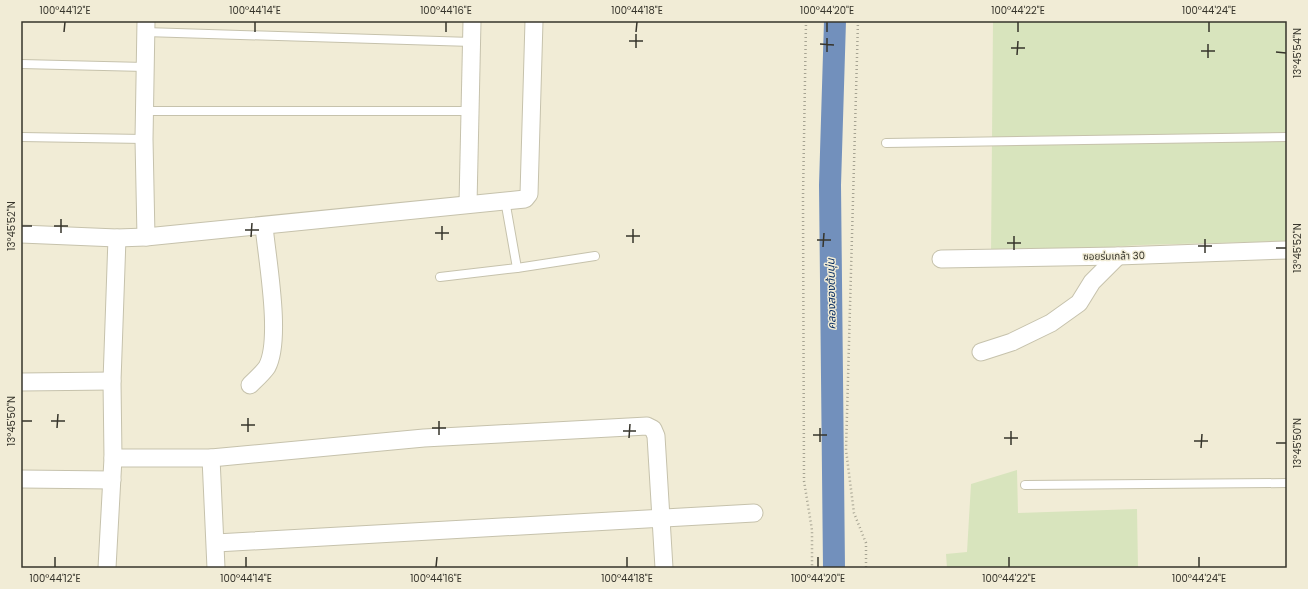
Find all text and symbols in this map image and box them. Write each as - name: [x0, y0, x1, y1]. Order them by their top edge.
- text: 100°44'12"E: [39, 3, 91, 18]
- text: 100°44'14"E: [229, 3, 281, 18]
- text: 100°44'16"E: [420, 3, 472, 18]
- text: 100°44'18"E: [611, 3, 663, 18]
- text: 100°44'20"E: [800, 3, 854, 18]
- text: 100°44'22"E: [991, 3, 1045, 18]
- text: 100°44'24"E: [1182, 3, 1236, 18]
- text: 13°45'54"N: [1290, 28, 1305, 78]
- text: 13°45'52"N: [4, 201, 19, 251]
- text: 13°45'52"N: [1290, 223, 1305, 273]
- street label: ซอยร่มเกล้า 30: [1083, 248, 1145, 264]
- water label: คลองสองต้นนุ่น: [822, 257, 840, 330]
- text: 13°45'50"N: [4, 396, 19, 446]
- text: 13°45'50"N: [1290, 418, 1305, 468]
- text: 100°44'12"E: [29, 571, 81, 586]
- text: 100°44'14"E: [220, 571, 272, 586]
- text: 100°44'16"E: [410, 571, 462, 586]
- text: 100°44'18"E: [601, 571, 653, 586]
- text: 100°44'20"E: [791, 571, 845, 586]
- text: 100°44'22"E: [982, 571, 1036, 586]
- text: 100°44'24"E: [1172, 571, 1226, 586]

